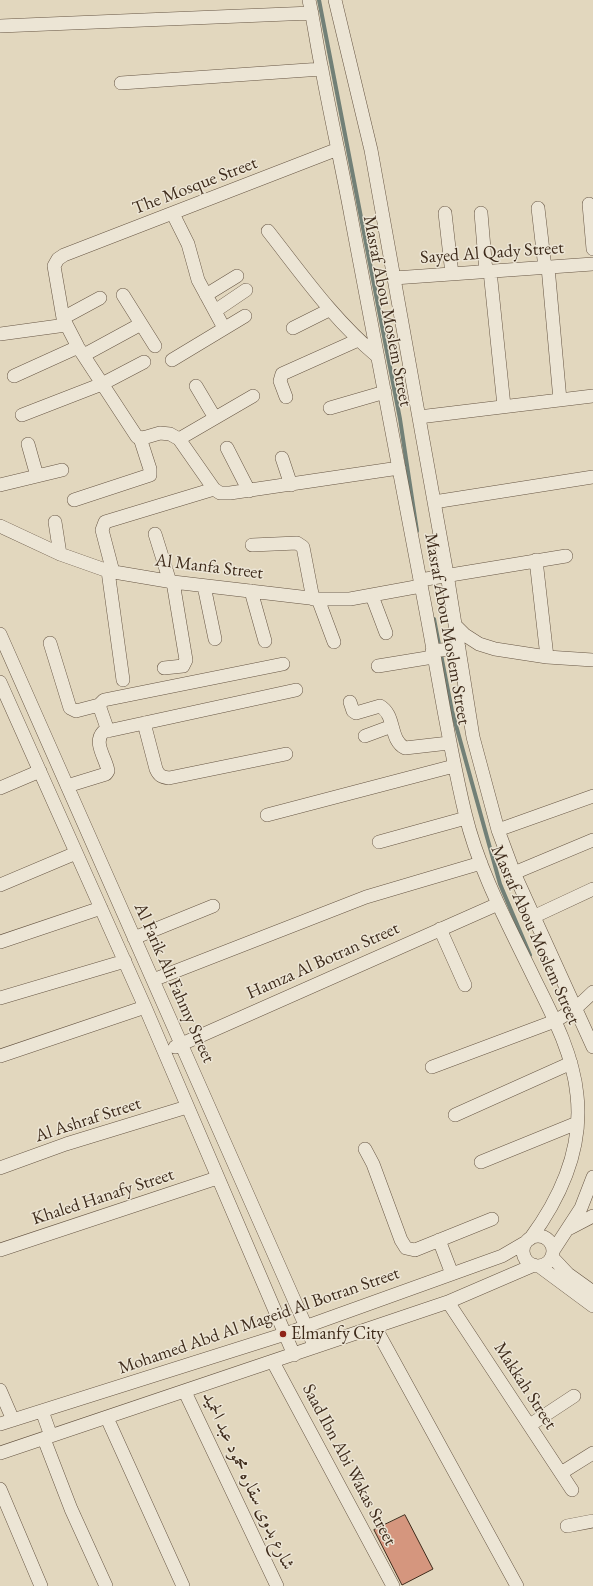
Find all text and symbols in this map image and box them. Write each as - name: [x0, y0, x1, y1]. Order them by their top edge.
- street label: The Mosque Street: [130, 152, 260, 220]
- street label: Masraf Abou Moslem Street: [358, 214, 416, 408]
- street label: Sayed Al Qady Street: [420, 237, 564, 269]
- street label: Masraf Abou Moslem Street: [420, 532, 474, 726]
- street label: Al Manfa Street: [154, 550, 264, 584]
- street label: Masraf Abou Moslem Street: [486, 842, 584, 1028]
- street label: Al Farik Ali Fahmy Street: [129, 900, 219, 1066]
- street label: Hamza Al Botran Street: [243, 918, 403, 1004]
- street label: Al Ashraf Street: [32, 1093, 144, 1147]
- street label: Khaled Hanafy Street: [29, 1164, 177, 1230]
- street label: Mohamed Abd Al Mageid Al Botran Street: [116, 1263, 402, 1379]
- place label: Elmanfy City: [291, 1323, 384, 1345]
- marker: Elmanfy City: [278, 1329, 288, 1339]
- street label: Makkah Street: [489, 1338, 561, 1434]
- street label: Saad Ibn Abi Wakas Street: [297, 1380, 401, 1550]
- street label: شارع بدوى سقاره محمود عبد الحميد: [197, 1388, 299, 1574]

